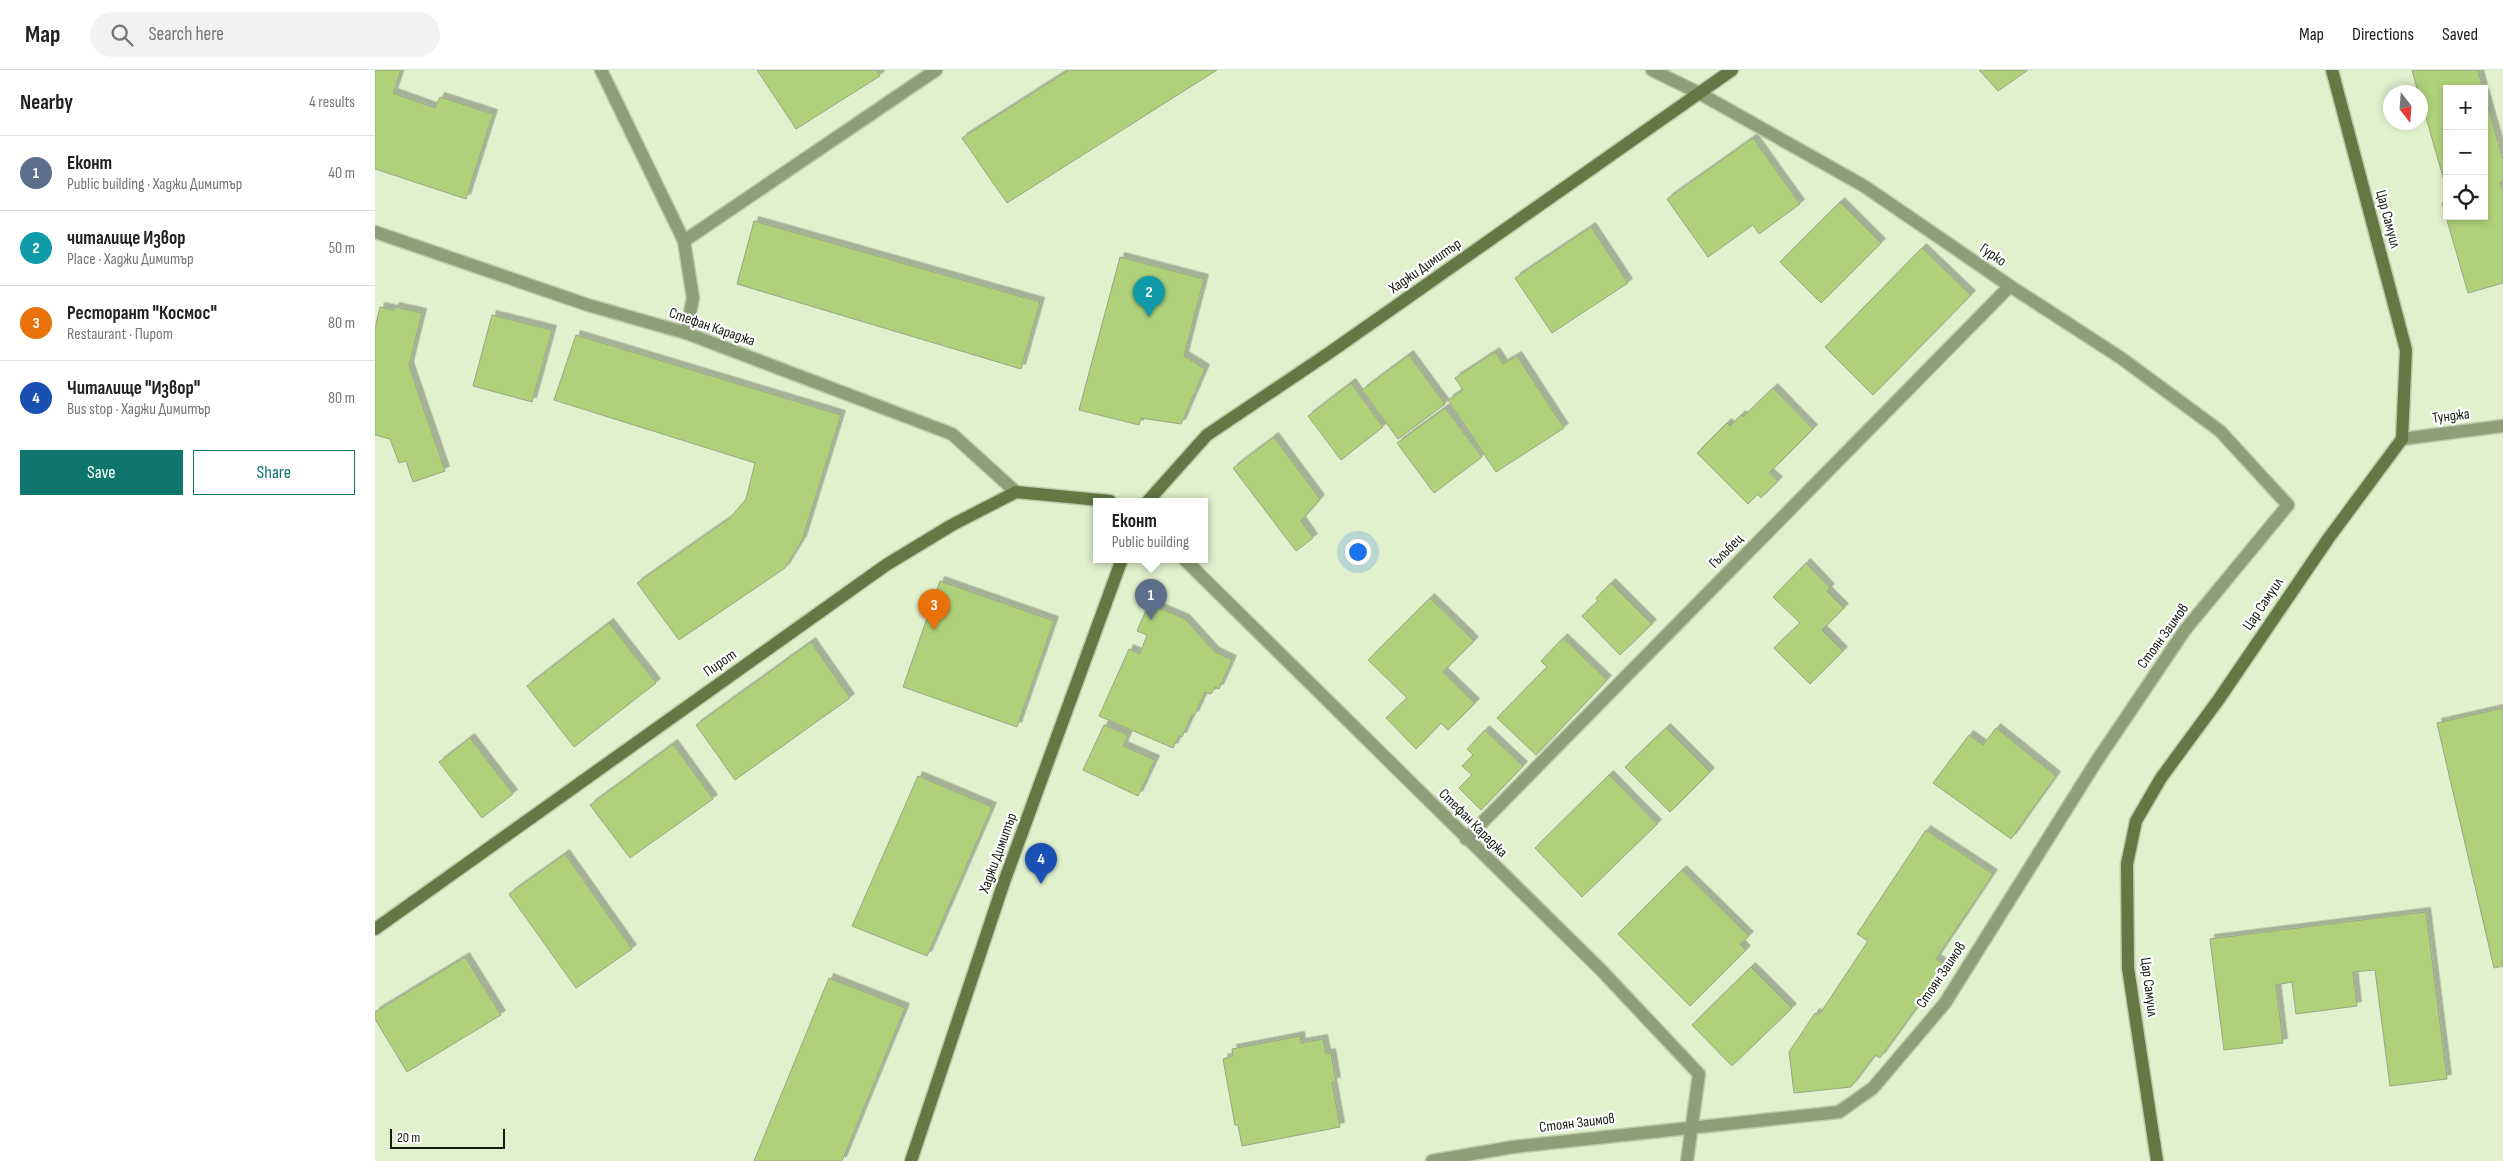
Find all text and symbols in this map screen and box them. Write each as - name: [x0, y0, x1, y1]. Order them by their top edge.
- search box: [90, 12, 440, 57]
- text: Map: [25, 20, 60, 49]
- icon: search: [108, 21, 136, 49]
- text: Search here: [148, 23, 224, 46]
- text: Map: [2299, 24, 2324, 45]
- text: Directions: [2352, 24, 2414, 45]
- text: Saved: [2442, 24, 2478, 45]
- north arrow: [2383, 85, 2428, 130]
- map controls: [2443, 85, 2488, 220]
- button: +: [2443, 85, 2488, 130]
- text: Nearby: [20, 90, 73, 115]
- text: 4 results: [309, 93, 355, 112]
- button: −: [2443, 130, 2488, 175]
- text: Еконт: [67, 152, 112, 175]
- text: 1: [33, 164, 39, 183]
- text: 40 m: [328, 164, 355, 183]
- text: Public building · Хаджи Димитър: [67, 175, 242, 194]
- button: locate: [2443, 175, 2488, 220]
- street label: Цар Самуил: [2371, 188, 2405, 251]
- text: читалище Извор: [67, 227, 186, 250]
- street label: Хаджи Димитър: [1384, 234, 1465, 298]
- text: 2: [32, 239, 40, 258]
- text: 50 m: [329, 239, 355, 258]
- street label: Гурко: [1976, 239, 2010, 271]
- text: Place · Хаджи Димитър: [67, 250, 194, 269]
- pin: 2: [1133, 276, 1165, 317]
- text: Ресторант "Космос": [67, 302, 217, 325]
- street label: Стефан Караджа: [666, 303, 758, 351]
- text: 3: [32, 314, 40, 333]
- text: 80 m: [328, 314, 355, 333]
- text: Restaurant · Пирот: [67, 325, 173, 344]
- text: Читалище "Извор": [67, 377, 200, 400]
- text: 4: [32, 389, 40, 408]
- text: 80 m: [328, 389, 355, 408]
- text: Bus stop · Хаджи Димитър: [67, 400, 211, 419]
- street label: Тунджа: [2431, 404, 2471, 428]
- button: Save: [20, 450, 183, 495]
- button: Share: [193, 450, 355, 495]
- popup: [1093, 498, 1208, 563]
- text: Еконт: [1112, 510, 1157, 533]
- street label: Гълъбец: [1705, 529, 1748, 572]
- text: Public building: [1112, 533, 1189, 552]
- your location: [1345, 539, 1371, 565]
- street label: Цар Самуил: [2238, 573, 2288, 634]
- pin: 1: [1135, 579, 1167, 620]
- pin: 3: [918, 589, 950, 630]
- street label: Стоян Заимов: [2133, 600, 2193, 672]
- street label: Пирот: [700, 645, 740, 681]
- street label: Стефан Караджа: [1434, 784, 1512, 862]
- street label: Хаджи Димитър: [974, 810, 1021, 897]
- pin: 4: [1025, 843, 1057, 884]
- street label: Стоян Заимов: [1912, 938, 1970, 1012]
- street label: Цар Самуил: [2136, 956, 2162, 1018]
- street label: Стоян Заимов: [1538, 1109, 1616, 1137]
- scale bar: [390, 1126, 505, 1149]
- text: 20 m: [397, 1129, 420, 1146]

